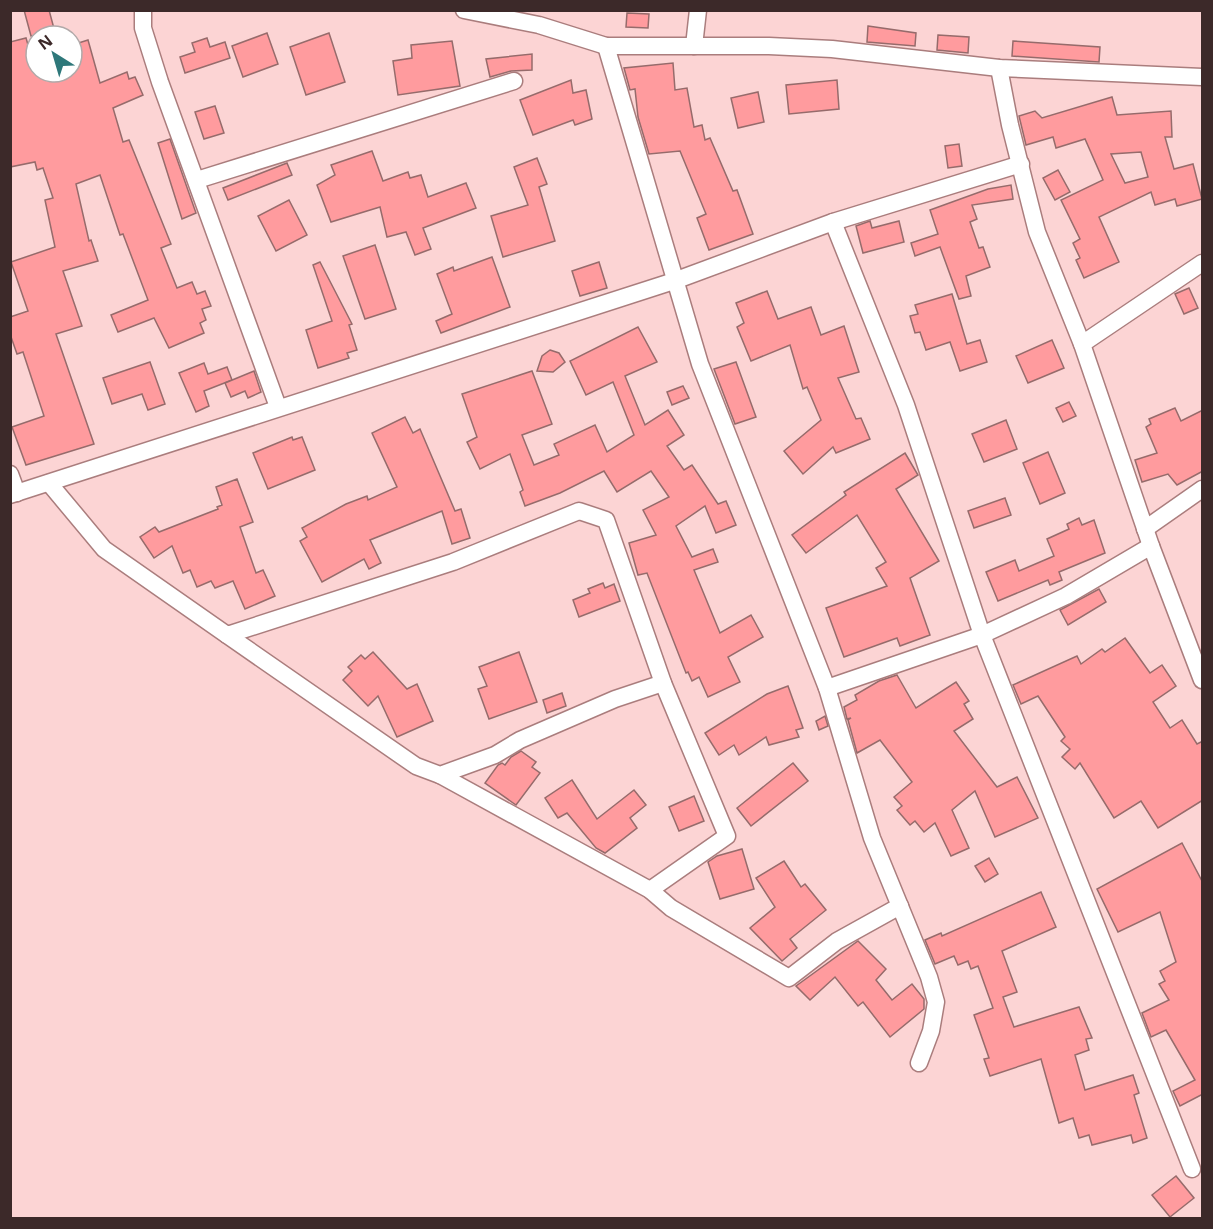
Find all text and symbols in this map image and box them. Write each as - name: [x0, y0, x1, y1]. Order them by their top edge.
- north arrow: [24, 24, 84, 84]
- text: N: [33, 29, 57, 55]

